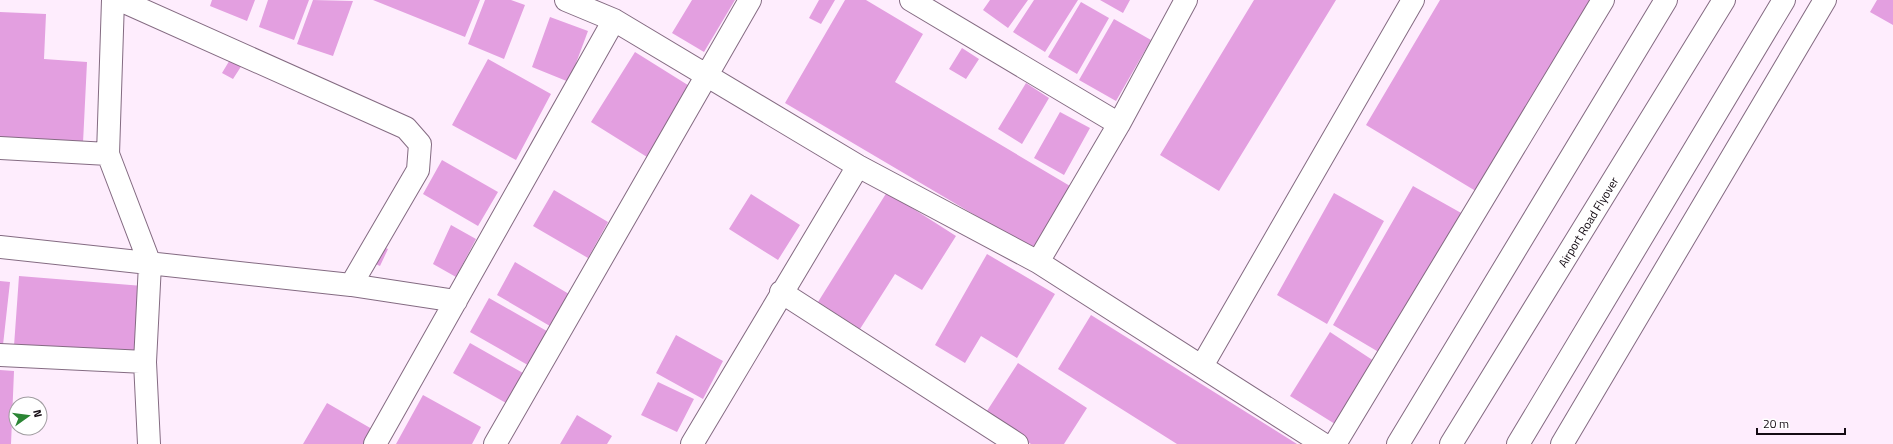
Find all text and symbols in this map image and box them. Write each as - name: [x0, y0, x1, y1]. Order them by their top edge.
- street label: Airport Road Flyover: [1553, 173, 1623, 271]
- north arrow: [8, 396, 48, 436]
- text: N: [29, 408, 46, 419]
- scale bar: [1757, 410, 1845, 436]
- text: 20 m: [1763, 414, 1789, 433]

